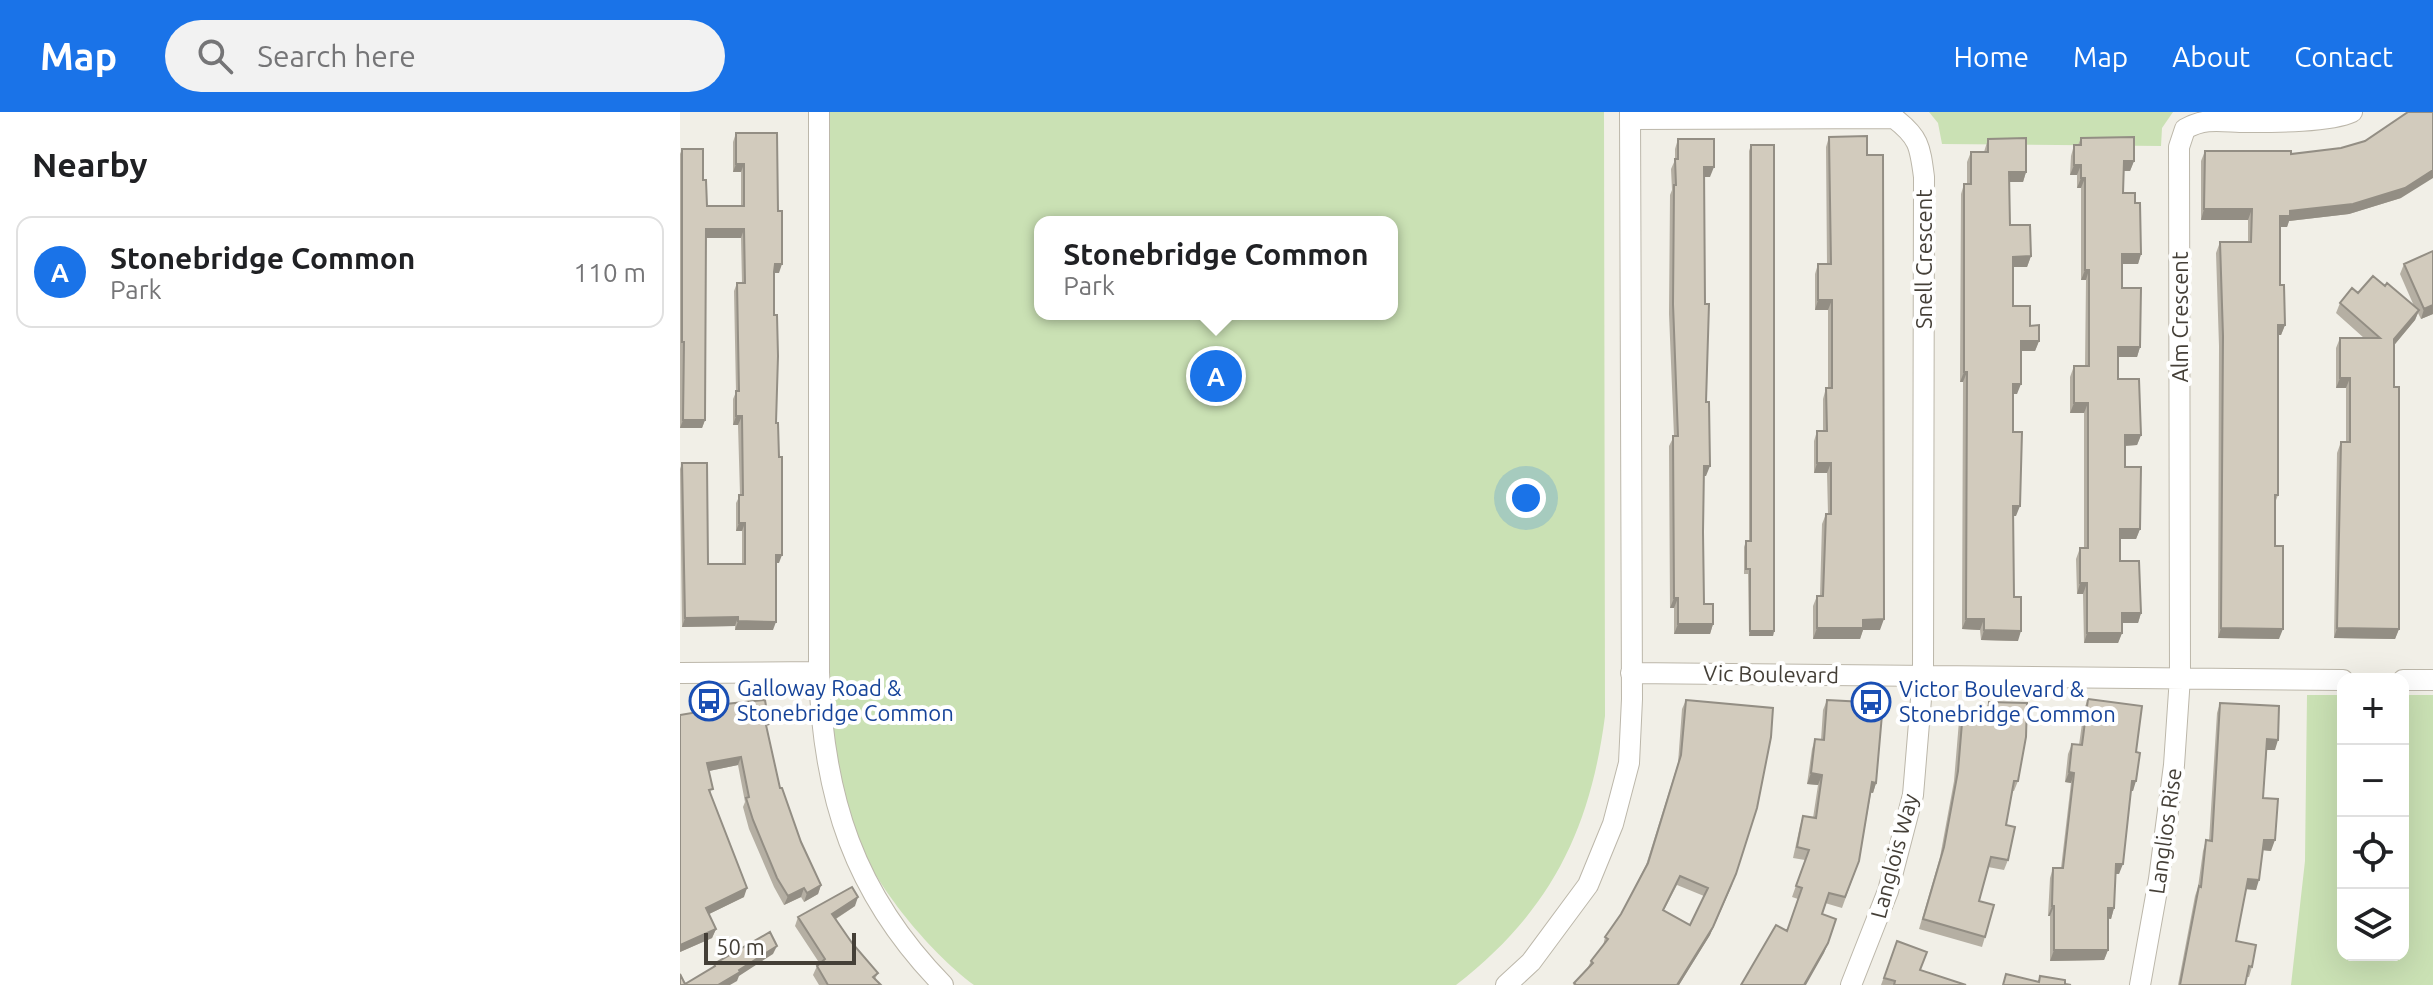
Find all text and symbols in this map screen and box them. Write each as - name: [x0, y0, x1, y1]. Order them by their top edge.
- search box: [165, 20, 725, 92]
- icon: search: [193, 34, 237, 78]
- text: Map: [40, 35, 117, 77]
- text: Search here: [257, 39, 416, 73]
- text: Home: [1954, 41, 2029, 72]
- text: Map: [2073, 41, 2128, 72]
- text: About: [2172, 41, 2250, 72]
- text: Contact: [2294, 41, 2393, 72]
- text: Nearby: [32, 145, 147, 183]
- street label: Snell Crescent: [1911, 189, 1936, 329]
- popup: [1034, 216, 1398, 320]
- text: Stonebridge Common: [1063, 237, 1369, 271]
- text: Stonebridge Common: [110, 241, 415, 275]
- street label: Alm Crescent: [2167, 251, 2192, 383]
- text: A: [51, 258, 69, 287]
- text: 110 m: [574, 258, 646, 287]
- text: Park: [1063, 271, 1115, 300]
- text: Park: [110, 275, 162, 304]
- pin: A: [1190, 346, 1242, 406]
- your location: [1506, 478, 1546, 518]
- street label: Vic Boulevard: [1703, 660, 1839, 687]
- map controls: [2337, 673, 2409, 961]
- button: +: [2337, 673, 2409, 745]
- place label: Galloway Road & Stonebridge Common: [737, 675, 954, 725]
- place label: Victor Boulevard & Stonebridge Common: [1899, 676, 2116, 726]
- bus stop icon: Galloway Road & Stonebridge Common: [688, 680, 730, 722]
- bus stop icon: Victor Boulevard & Stonebridge Common: [1850, 681, 1892, 723]
- button: −: [2337, 745, 2409, 817]
- street label: Langlios Rise: [2143, 766, 2186, 896]
- street label: Langlois Way: [1865, 790, 1922, 921]
- button: locate: [2337, 817, 2409, 889]
- button: layers: [2337, 889, 2409, 961]
- scale bar: [704, 929, 856, 965]
- text: 50 m: [716, 934, 765, 959]

